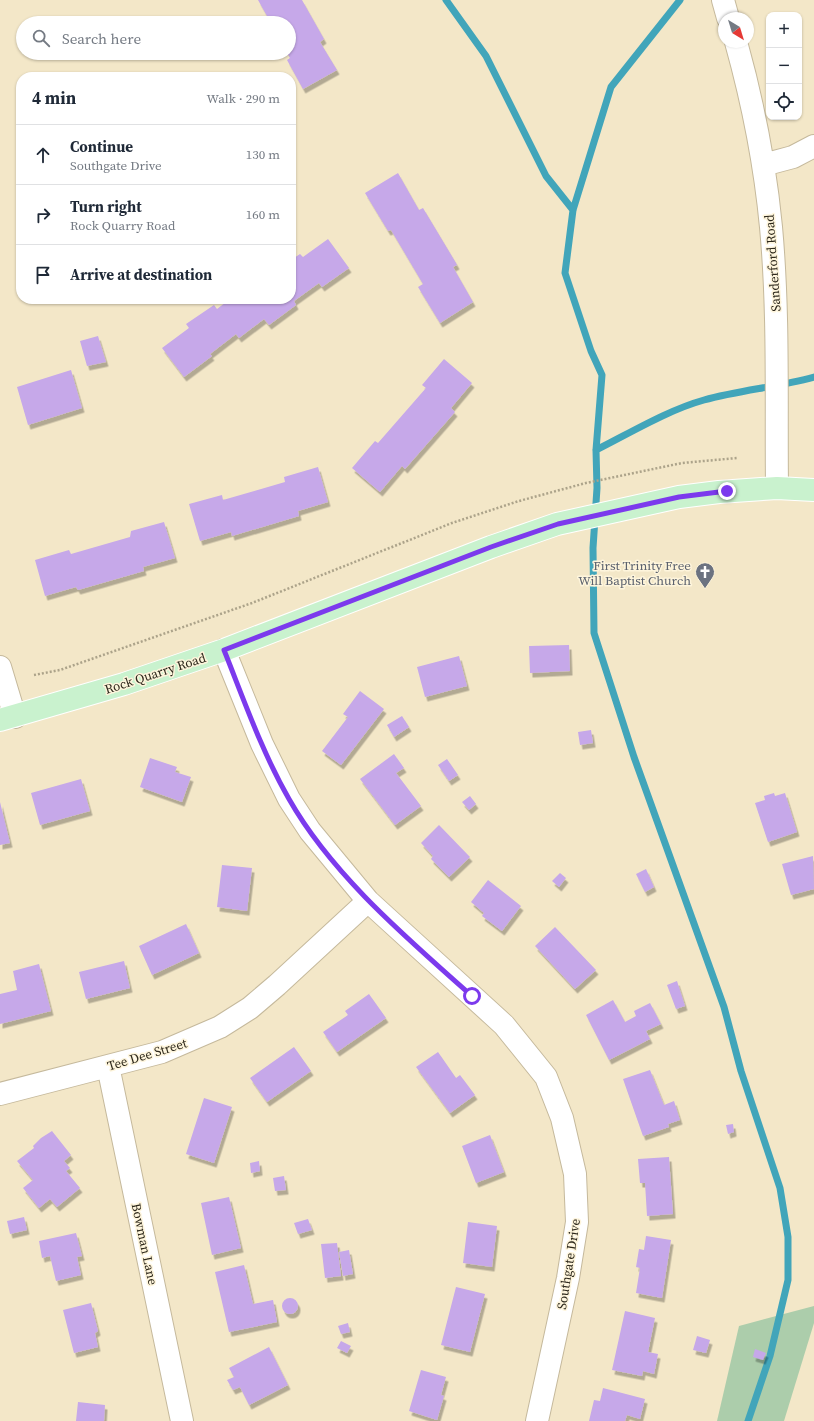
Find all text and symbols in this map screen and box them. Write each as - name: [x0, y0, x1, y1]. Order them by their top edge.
- north arrow: [718, 12, 754, 48]
- map controls: [766, 12, 802, 120]
- button: +: [766, 12, 802, 48]
- search box: [16, 16, 296, 60]
- icon: search: [30, 27, 52, 49]
- text: Search here: [62, 28, 141, 49]
- button: −: [766, 48, 802, 84]
- button: locate: [766, 84, 802, 120]
- text: 4 min: [32, 86, 76, 110]
- text: Walk · 290 m: [207, 90, 280, 107]
- text: Continue: [70, 136, 133, 157]
- icon: ahead: [32, 144, 54, 166]
- text: 130 m: [246, 146, 280, 163]
- text: Southgate Drive: [70, 157, 162, 174]
- text: Turn right: [70, 196, 142, 217]
- icon: right: [32, 204, 54, 226]
- text: 160 m: [246, 206, 280, 223]
- street label: Sanderford Road: [761, 213, 784, 312]
- text: Rock Quarry Road: [70, 217, 175, 234]
- icon: arrive: [32, 264, 54, 286]
- text: Arrive at destination: [70, 264, 212, 285]
- route end: [718, 482, 736, 500]
- place label: First Trinity Free Will Baptist Church: [578, 557, 691, 589]
- church icon: First Trinity Free Will Baptist Church: [694, 561, 716, 589]
- street label: Rock Quarry Road: [102, 649, 209, 698]
- route start: [463, 987, 481, 1005]
- street label: Tee Dee Street: [105, 1034, 190, 1075]
- street label: Bowman Lane: [128, 1202, 162, 1287]
- street label: Southgate Drive: [553, 1217, 584, 1311]

